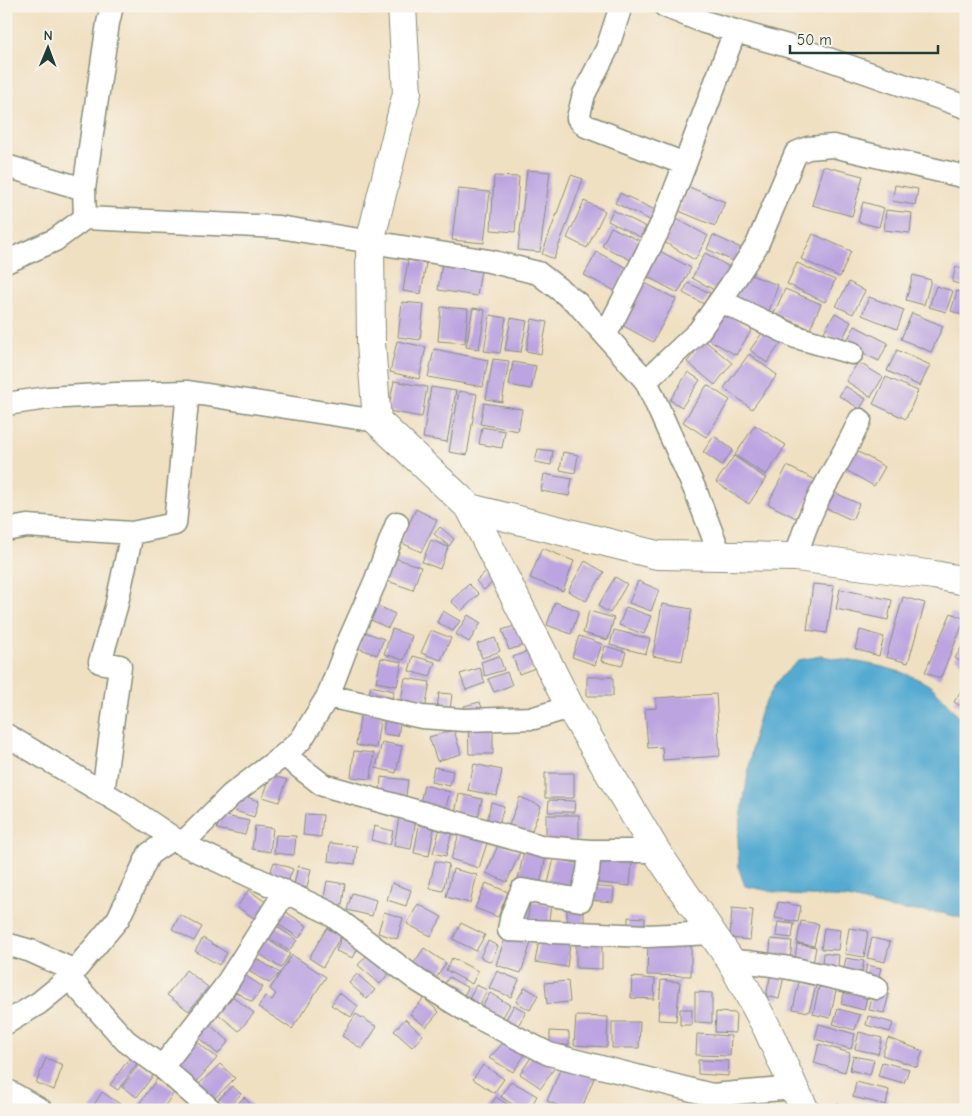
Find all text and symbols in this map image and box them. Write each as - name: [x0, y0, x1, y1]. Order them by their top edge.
- north arrow: [22, 22, 72, 72]
- scale bar: [790, 22, 937, 54]
- text: N: [44, 27, 53, 44]
- text: 50 m: [797, 31, 832, 49]

